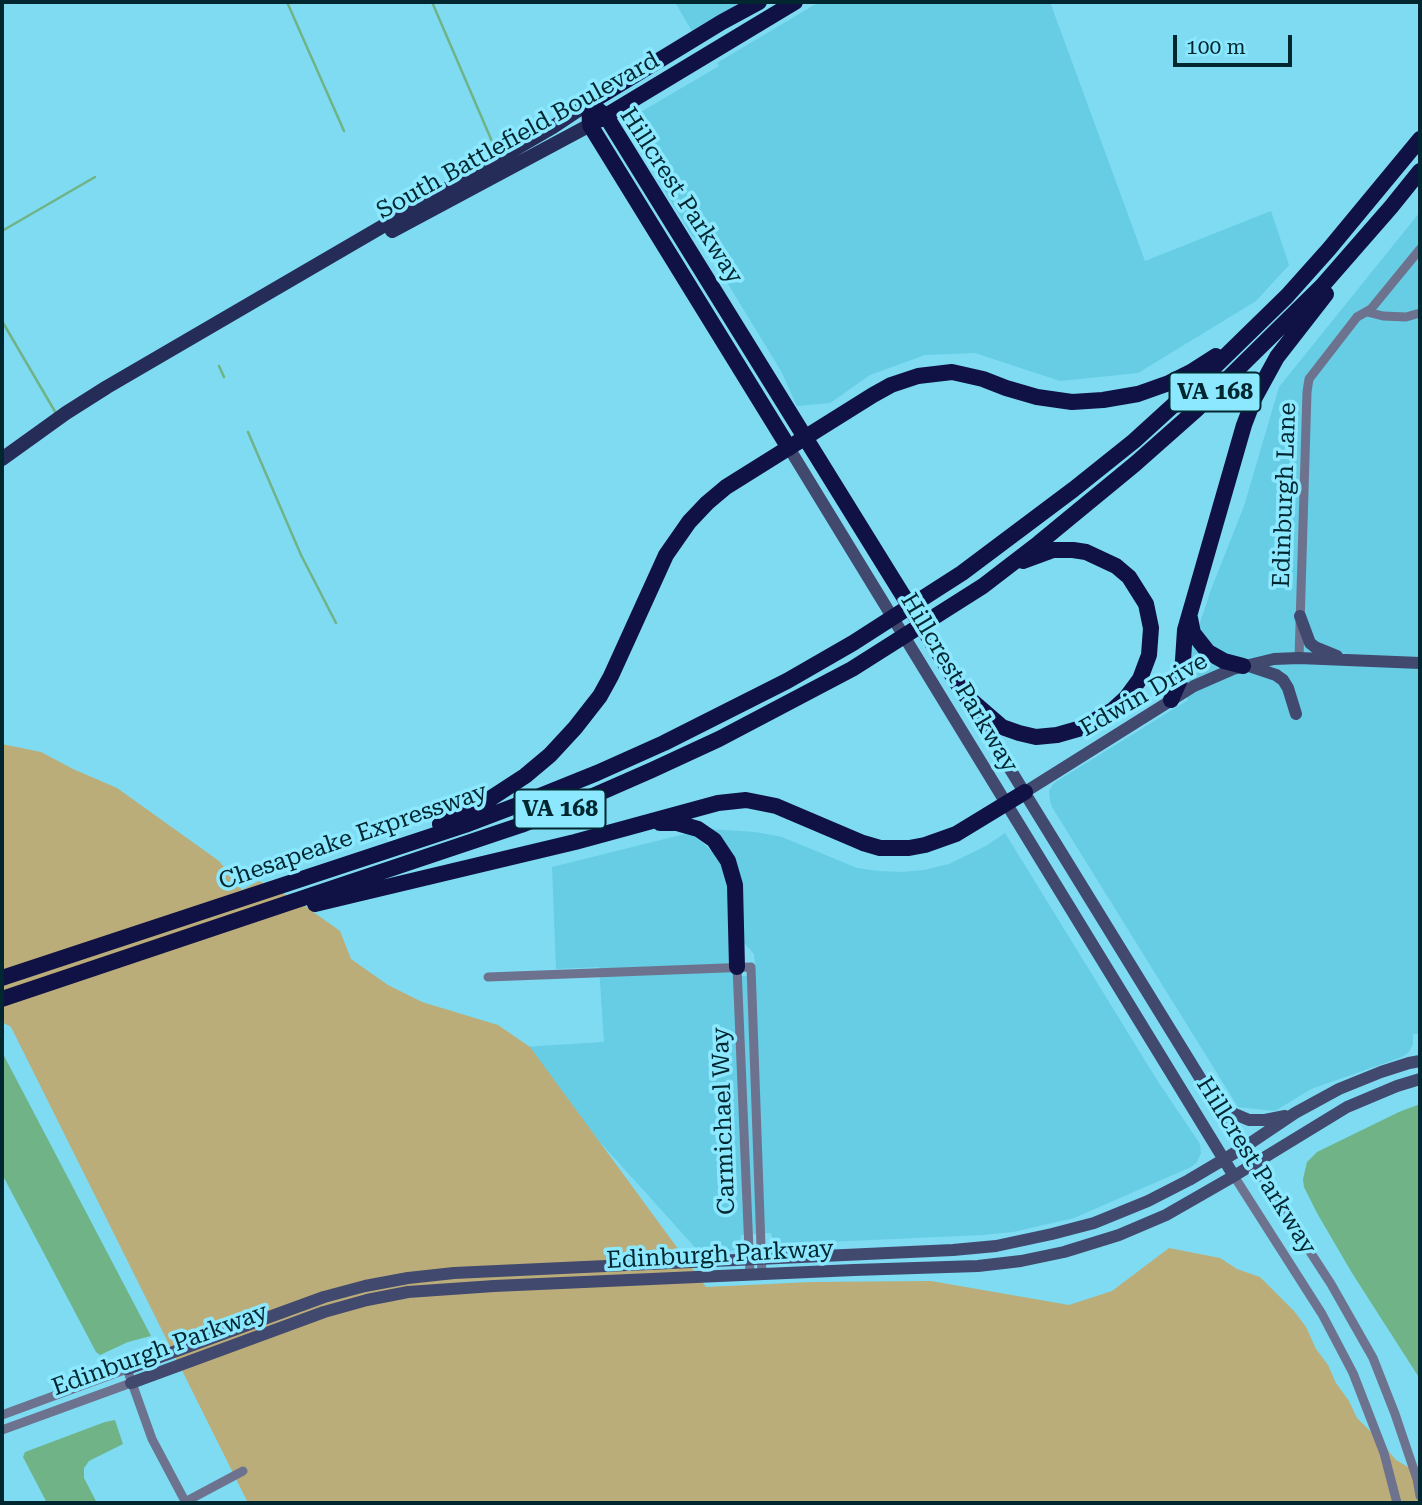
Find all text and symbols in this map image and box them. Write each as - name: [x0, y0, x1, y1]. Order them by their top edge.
- scale bar: [1177, 21, 1296, 65]
- text: 100 m: [1186, 35, 1246, 59]
- street label: South Battlefield Boulevard: [372, 46, 664, 226]
- street label: Hillcrest Parkway: [613, 103, 749, 289]
- road number: VA 168: [1170, 372, 1260, 412]
- street label: Edinburgh Lane: [1267, 402, 1303, 588]
- street label: Hillcrest Parkway: [894, 588, 1024, 778]
- street label: Edwin Drive: [1075, 647, 1213, 743]
- street label: Chesapeake Expressway: [215, 777, 491, 897]
- road number: VA 168: [514, 790, 606, 828]
- street label: Carmichael Way: [706, 1027, 742, 1215]
- street label: Hillcrest Parkway: [1190, 1072, 1322, 1260]
- street label: Edinburgh Parkway: [606, 1235, 834, 1275]
- street label: Edinburgh Parkway: [48, 1298, 272, 1402]

